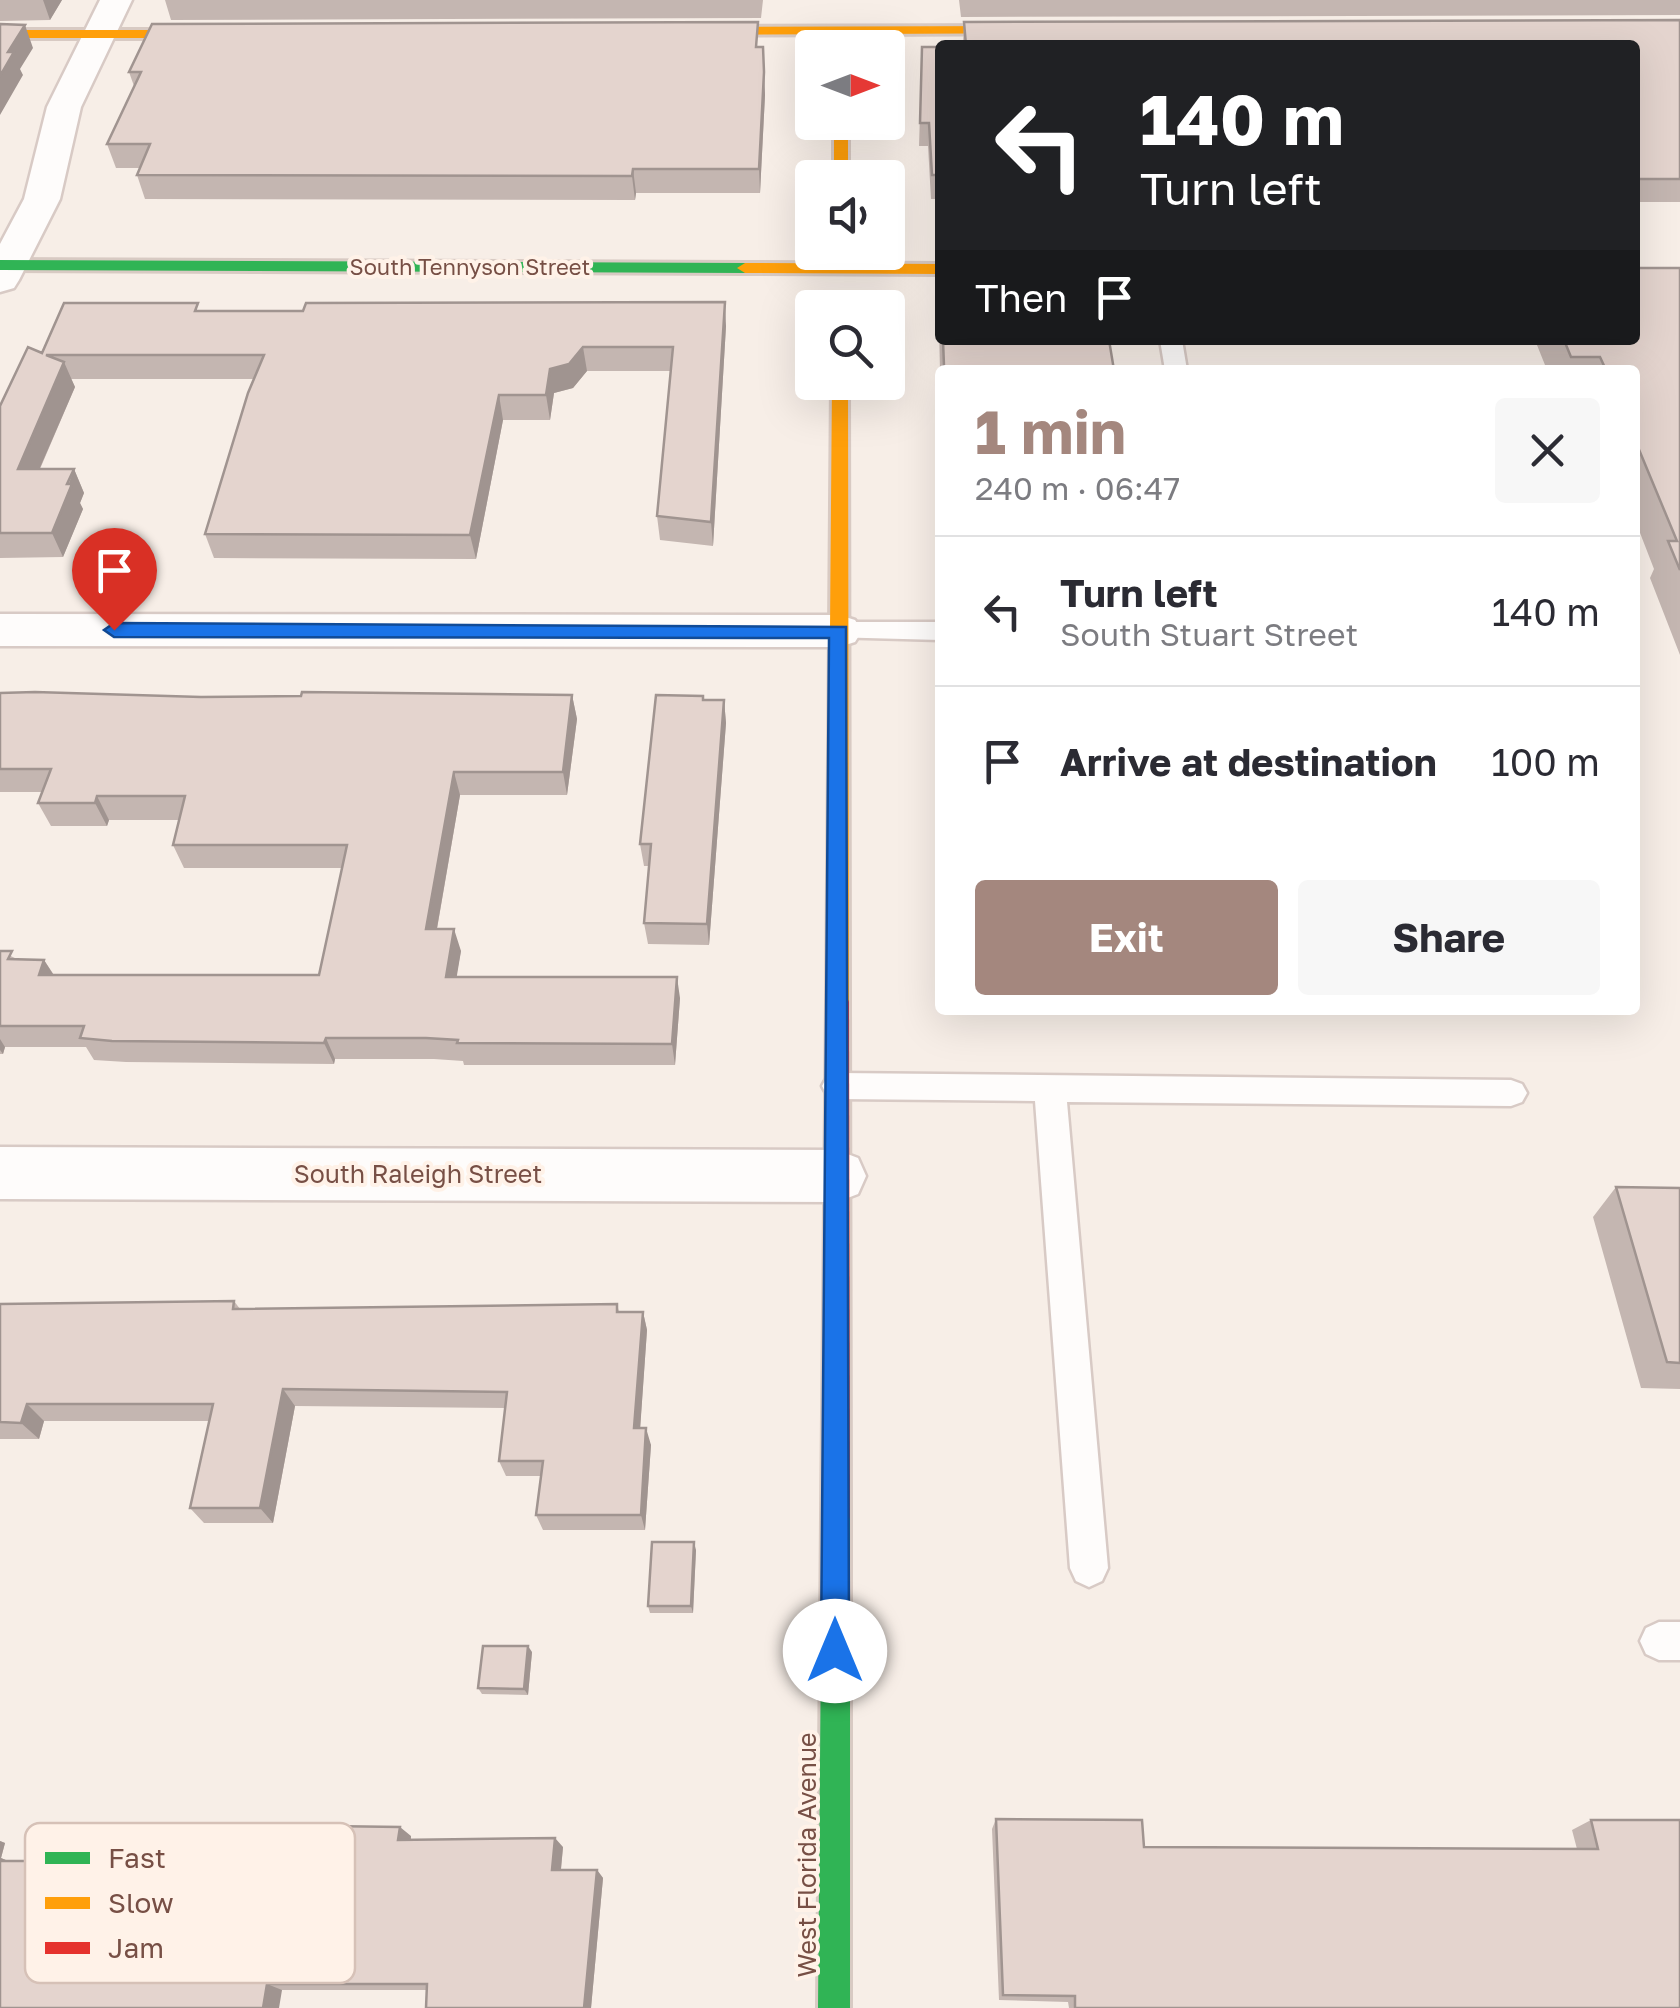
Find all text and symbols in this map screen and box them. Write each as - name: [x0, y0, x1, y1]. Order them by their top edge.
- north arrow: [795, 30, 905, 140]
- map controls: [795, 30, 905, 400]
- text: 140 m: [1140, 76, 1344, 160]
- icon: left: [975, 80, 1105, 210]
- button: sound: [795, 160, 905, 270]
- text: Turn left: [1140, 161, 1322, 215]
- street label: South Tennyson Street: [350, 253, 590, 280]
- icon: arrive: [1087, 270, 1142, 325]
- text: Then: [975, 275, 1067, 320]
- button: search: [795, 290, 905, 400]
- text: 1 min: [975, 395, 1126, 467]
- button: close: [1495, 398, 1600, 503]
- text: 240 m · 06:47: [975, 469, 1180, 507]
- pin: [72, 528, 157, 631]
- icon: arrive: [87, 543, 142, 598]
- text: Turn left: [1060, 570, 1218, 615]
- icon: left: [975, 584, 1030, 639]
- text: 140 m: [1492, 589, 1600, 634]
- text: South Stuart Street: [1060, 615, 1358, 653]
- icon: arrive: [975, 734, 1030, 789]
- text: Arrive at destination: [1060, 739, 1437, 784]
- text: 100 m: [1491, 739, 1600, 784]
- button: Exit: [975, 880, 1278, 995]
- button: Share: [1298, 880, 1600, 995]
- street label: South Raleigh Street: [294, 1158, 542, 1189]
- position arrow: [783, 1599, 887, 1703]
- street label: West Florida Avenue: [791, 1732, 822, 1978]
- legend: [25, 1823, 355, 1983]
- text: Fast: [108, 1841, 166, 1874]
- text: Slow: [108, 1886, 174, 1919]
- text: Jam: [108, 1931, 164, 1964]

